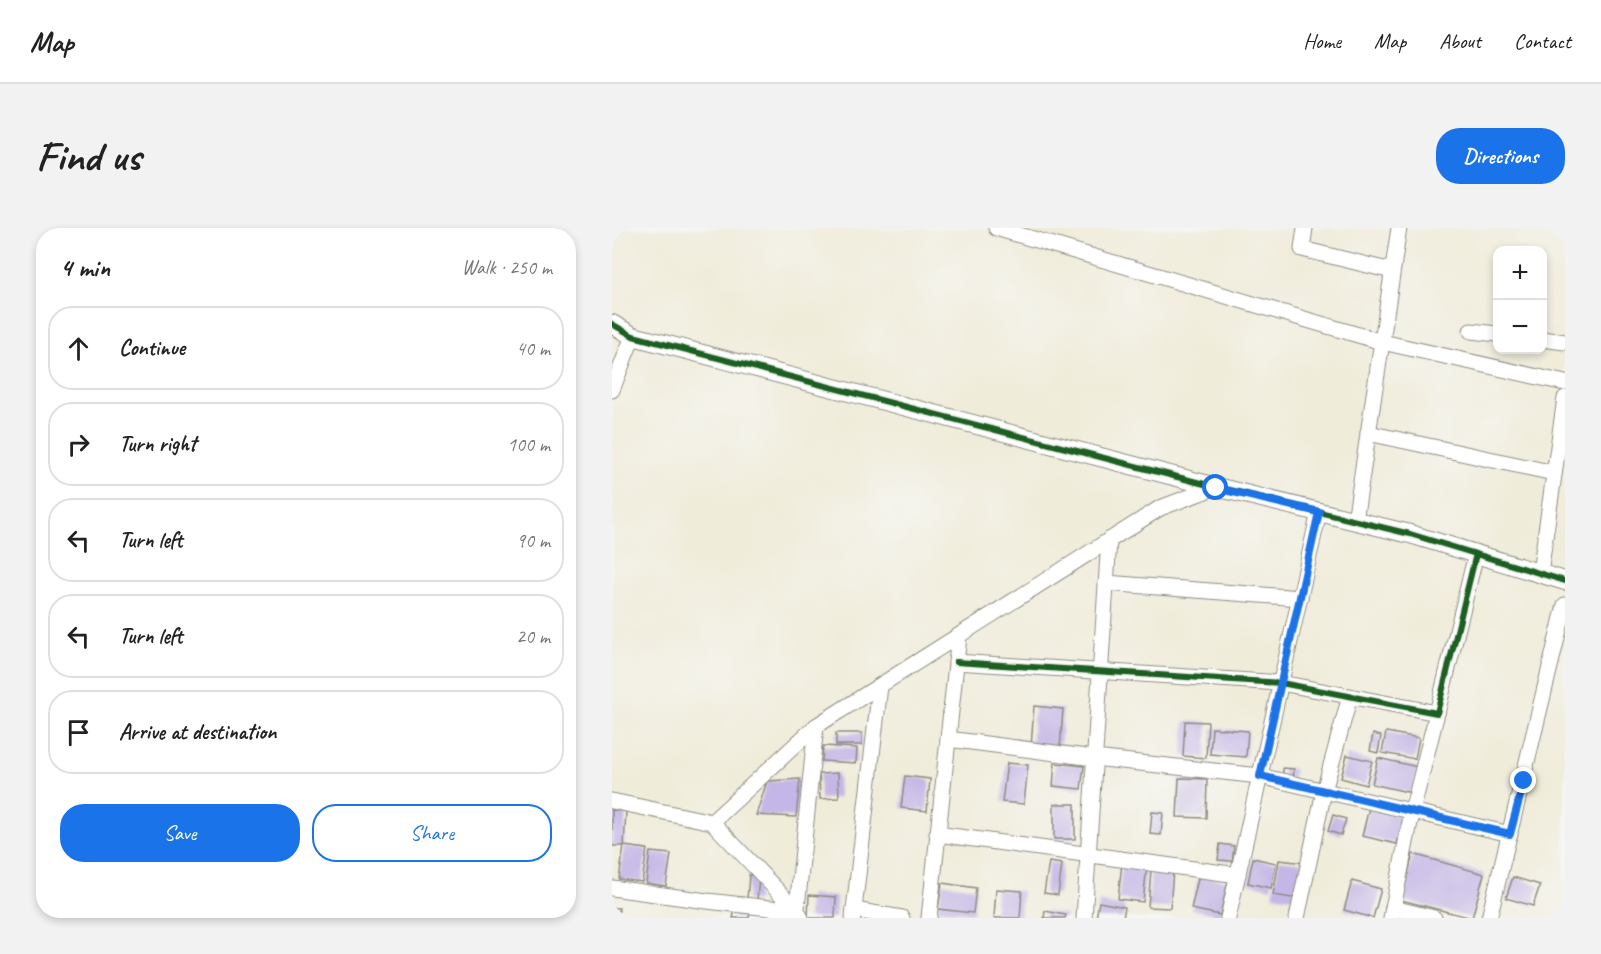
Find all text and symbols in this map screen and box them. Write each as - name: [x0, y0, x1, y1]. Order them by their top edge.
- text: Map: [30, 24, 73, 59]
- text: Home: [1303, 28, 1341, 54]
- text: Map: [1374, 28, 1406, 54]
- text: About: [1439, 28, 1481, 54]
- text: Contact: [1514, 28, 1571, 54]
- button: Directions: [1436, 128, 1565, 184]
- text: Find us: [36, 130, 141, 183]
- map controls: [1493, 246, 1547, 354]
- button: +: [1493, 246, 1547, 300]
- text: 4 min: [60, 251, 110, 284]
- text: Walk · 250 m: [462, 255, 552, 280]
- button: −: [1493, 300, 1547, 354]
- icon: ahead: [62, 332, 95, 365]
- text: Continue: [119, 334, 185, 362]
- text: 40 m: [516, 336, 550, 361]
- icon: right: [62, 428, 95, 461]
- text: Turn right: [119, 430, 196, 458]
- text: 100 m: [507, 432, 550, 457]
- route start: [1202, 474, 1228, 500]
- icon: left: [62, 524, 95, 557]
- text: Turn left: [119, 526, 183, 554]
- text: 90 m: [516, 528, 550, 553]
- icon: left: [62, 620, 95, 653]
- text: Turn left: [119, 622, 183, 650]
- text: 20 m: [516, 624, 550, 649]
- icon: arrive: [62, 716, 95, 749]
- text: Arrive at destination: [119, 718, 276, 746]
- route end: [1510, 767, 1536, 793]
- button: Save: [60, 804, 300, 862]
- button: Share: [312, 804, 552, 862]

